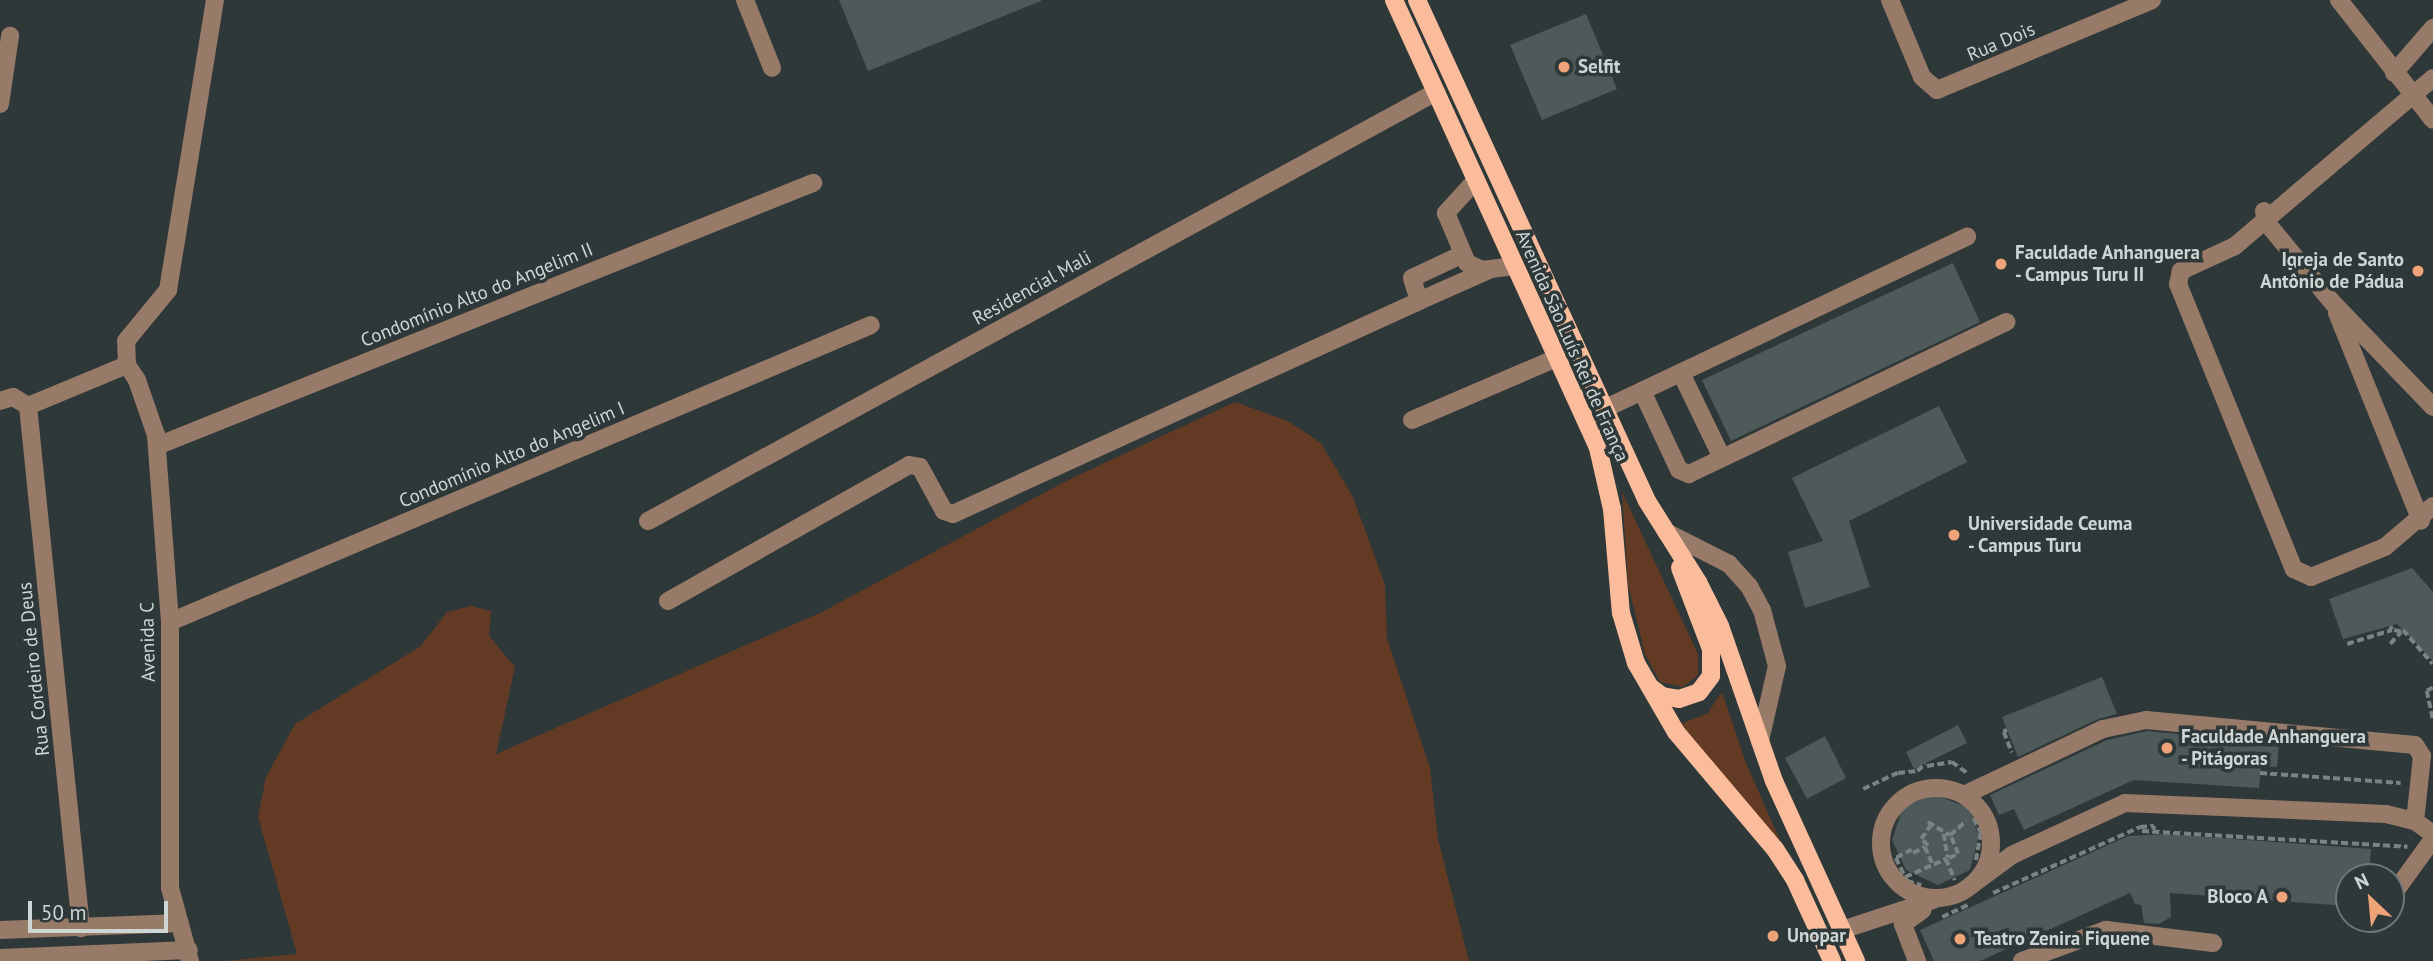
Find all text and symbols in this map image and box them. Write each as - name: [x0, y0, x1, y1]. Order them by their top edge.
- street label: Rua Dois: [1964, 18, 2038, 66]
- place label: Selfit: [1578, 56, 1620, 78]
- marker: Selfit: [1556, 59, 1572, 75]
- street label: Avenida São Luís Rei de França: [1511, 227, 1633, 465]
- street label: Condomínio Alto do Angelim II: [357, 238, 597, 352]
- place label: Faculdade Anhanguera - Campus Turu II: [2015, 242, 2201, 286]
- street label: Residencial Mali: [969, 246, 1095, 330]
- place label: Igreja de Santo Antônio de Pádua: [2260, 249, 2404, 293]
- marker: Faculdade Anhanguera - Campus Turu II: [1993, 256, 2009, 272]
- marker: Igreja de Santo Antônio de Pádua: [2410, 263, 2426, 279]
- street label: Condomínio Alto do Angelim I: [395, 397, 629, 513]
- place label: Universidade Ceuma - Campus Turu: [1968, 513, 2133, 557]
- marker: Universidade Ceuma - Campus Turu: [1946, 527, 1962, 543]
- street label: Rua Cordeiro de Deus: [14, 581, 54, 757]
- street label: Avenida C: [136, 602, 160, 682]
- place label: Faculdade Anhanguera - Pitágoras: [2181, 726, 2367, 770]
- marker: Faculdade Anhanguera - Pitágoras: [2159, 740, 2175, 756]
- north arrow: [2335, 863, 2405, 933]
- text: N: [2351, 867, 2373, 894]
- place label: Bloco A: [2207, 886, 2268, 908]
- scale bar: [32, 888, 172, 932]
- marker: Bloco A: [2274, 889, 2290, 905]
- text: 50 m: [41, 899, 87, 926]
- place label: Unopar: [1787, 925, 1846, 947]
- marker: Unopar: [1765, 928, 1781, 944]
- place label: Teatro Zenira Fiquene: [1974, 928, 2150, 950]
- marker: Teatro Zenira Fiquene: [1952, 931, 1968, 947]

